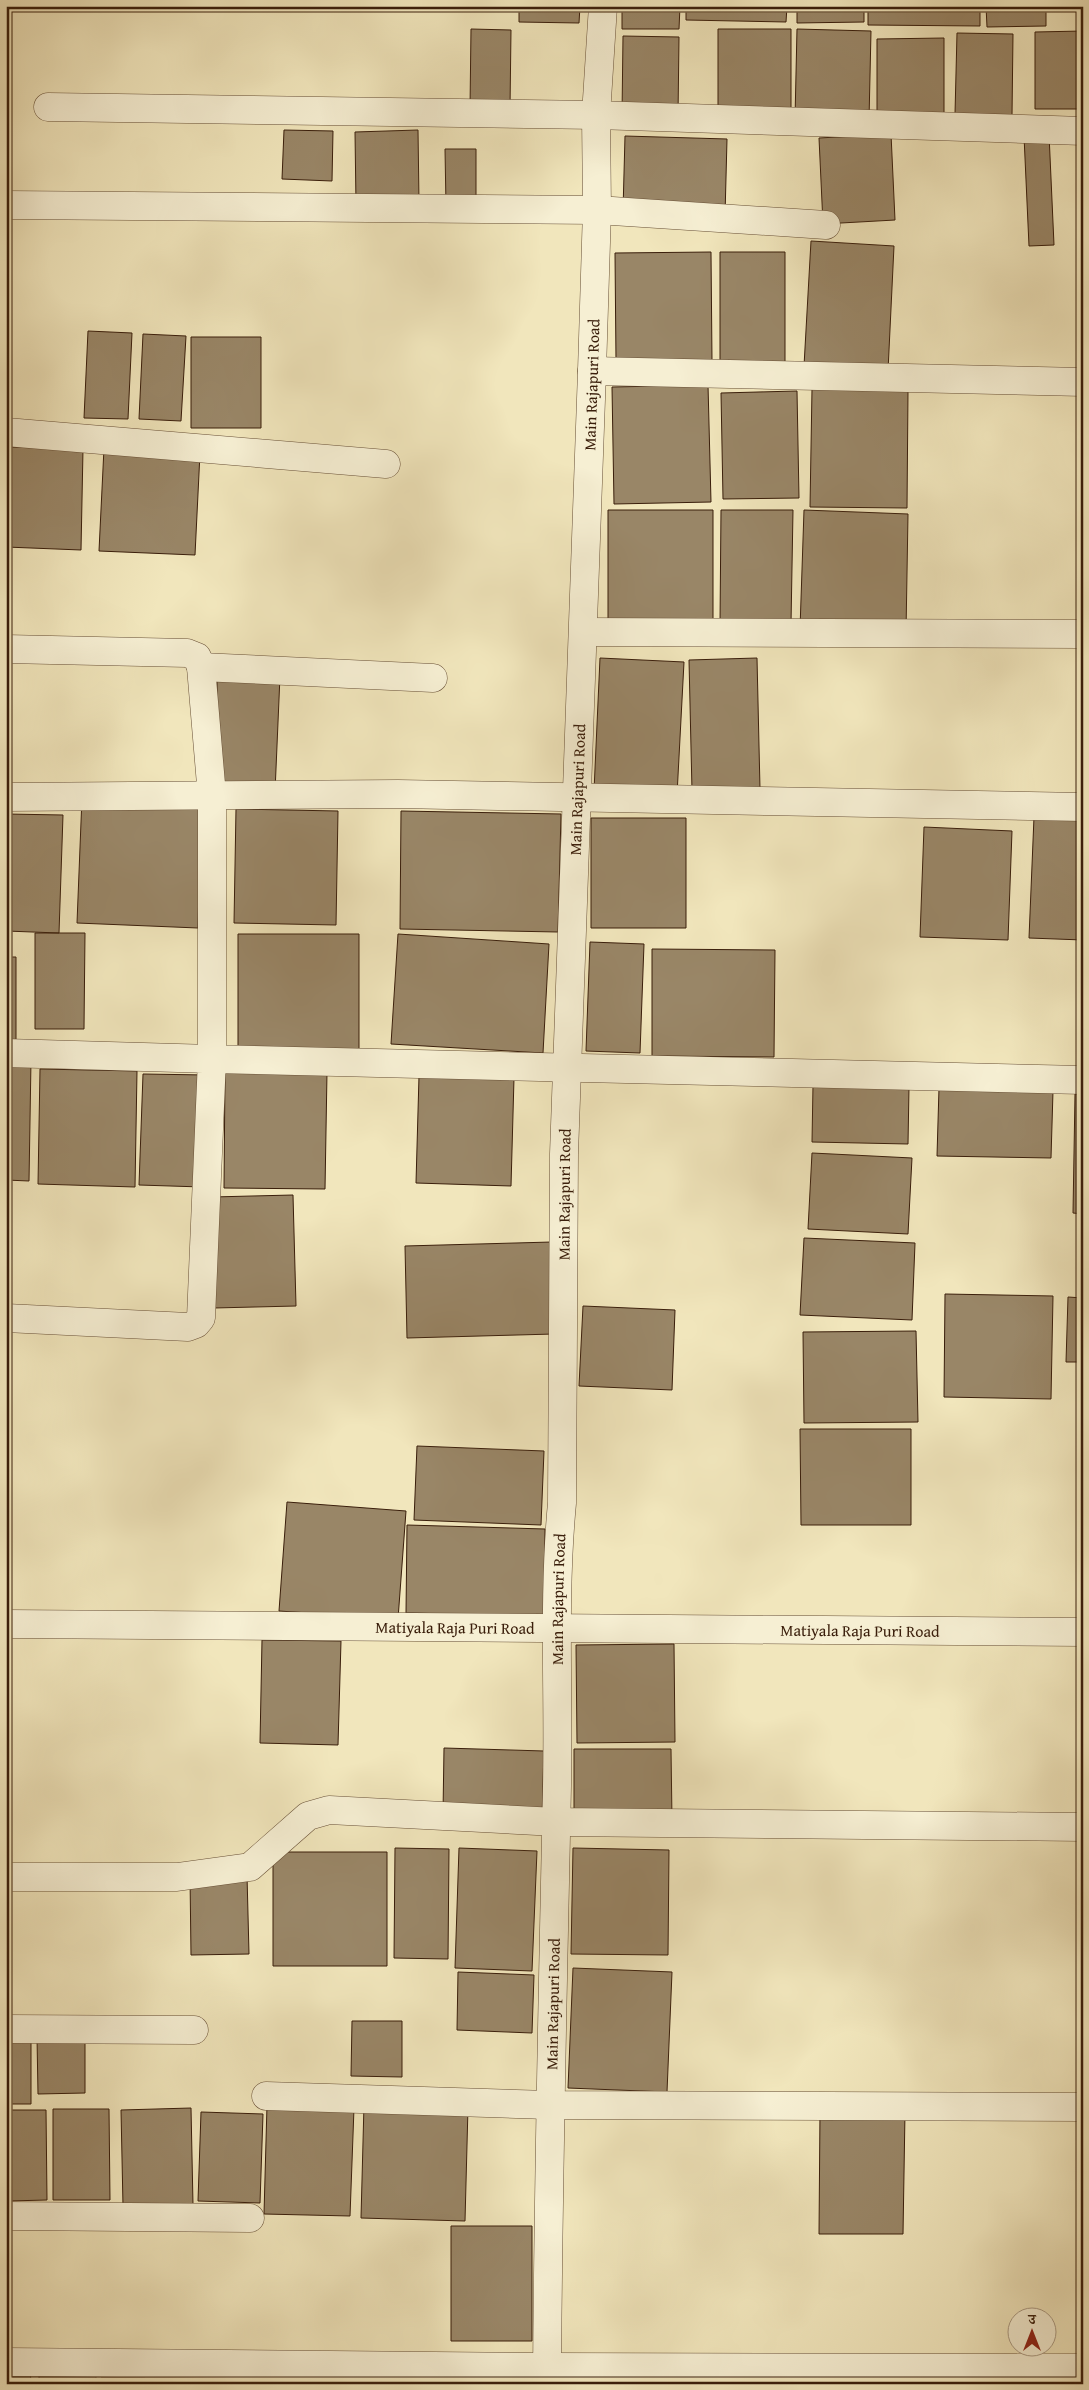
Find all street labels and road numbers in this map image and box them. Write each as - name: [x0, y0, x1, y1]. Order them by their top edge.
- street label: Main Rajapuri Road: [577, 318, 606, 451]
- street label: Main Rajapuri Road: [563, 723, 591, 856]
- street label: Main Rajapuri Road: [551, 1127, 577, 1260]
- street label: Main Rajapuri Road: [545, 1532, 572, 1665]
- street label: Matiyala Raja Puri Road: [375, 1615, 535, 1640]
- street label: Matiyala Raja Puri Road: [780, 1618, 940, 1643]
- street label: Main Rajapuri Road: [539, 1937, 566, 2070]

